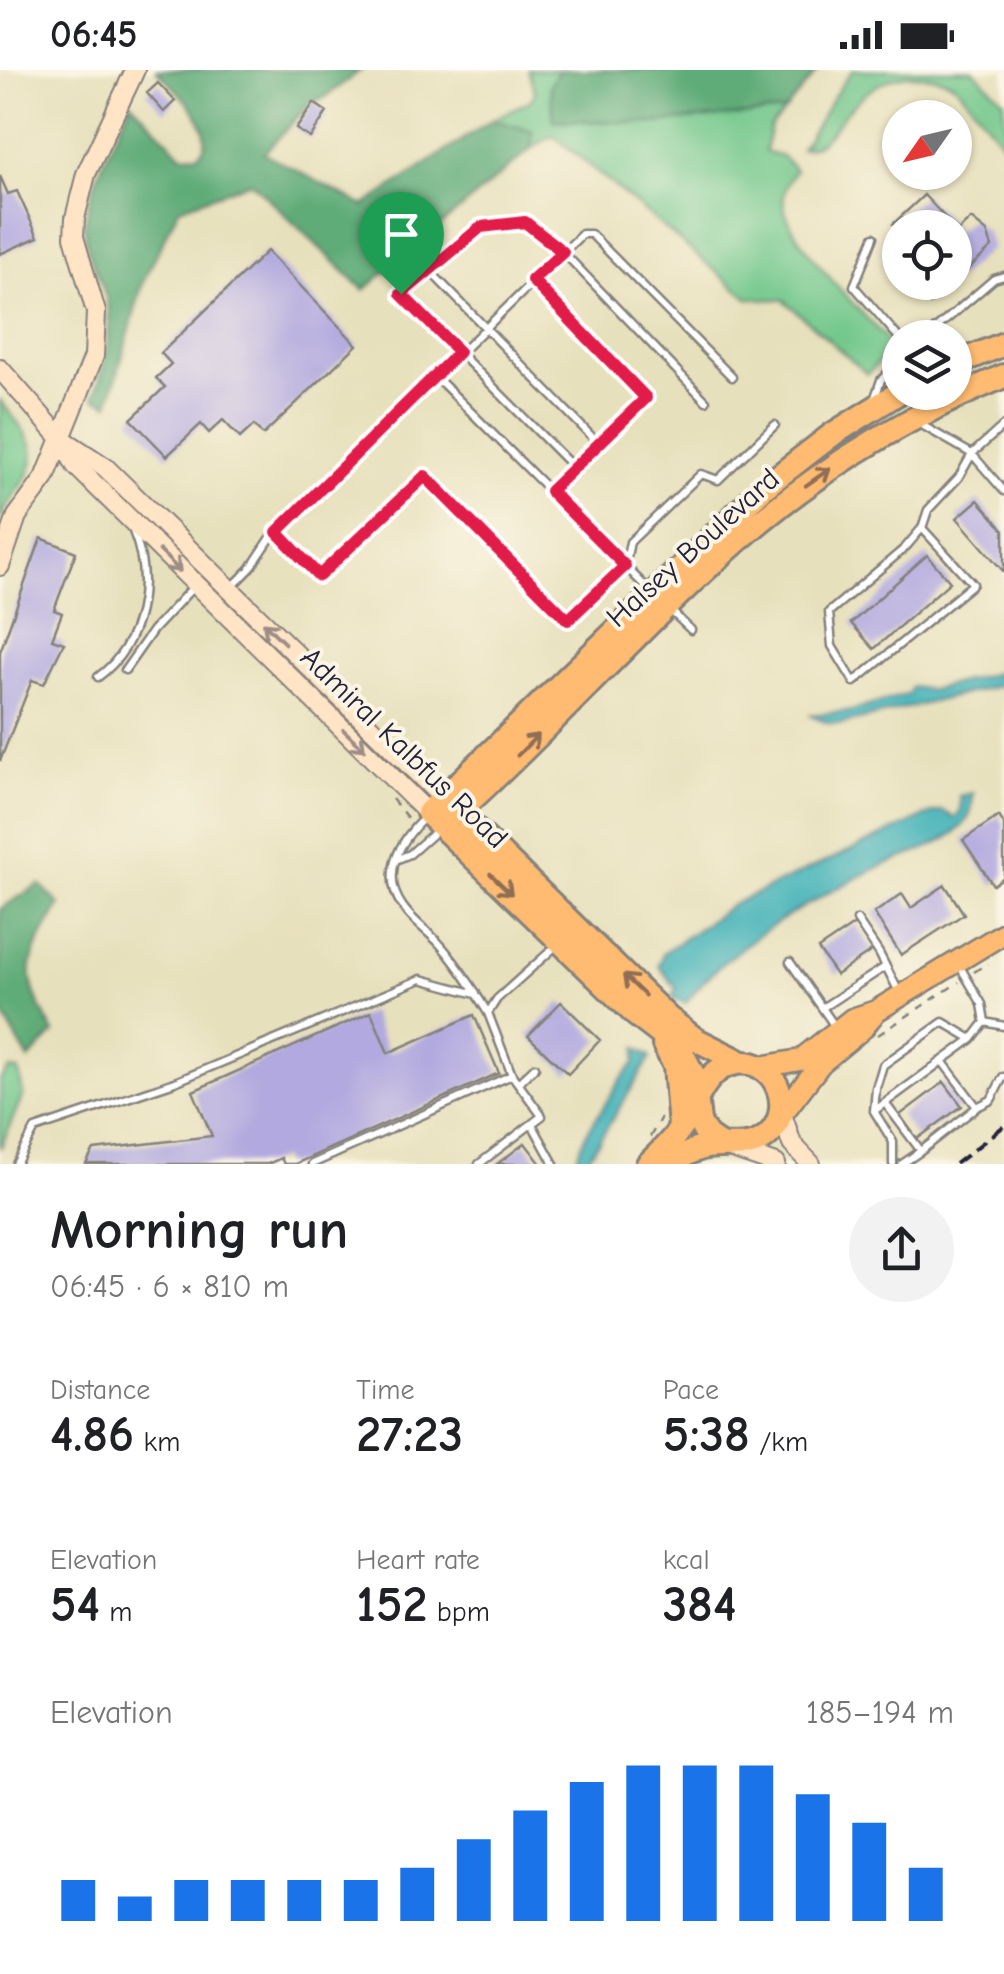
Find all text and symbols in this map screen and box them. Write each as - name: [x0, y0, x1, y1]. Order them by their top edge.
- text: 06:45: [50, 13, 137, 57]
- north arrow: [882, 100, 972, 190]
- map controls: [882, 100, 972, 410]
- pin: [359, 192, 444, 295]
- icon: arrive: [374, 207, 429, 262]
- button: locate: [882, 210, 972, 300]
- button: layers: [882, 320, 972, 410]
- street label: Halsey Boulevard: [599, 461, 787, 635]
- one-way arrow: [804, 467, 832, 488]
- one-way arrow: [157, 548, 181, 572]
- one-way arrow: [262, 621, 286, 645]
- street label: Admiral Kalbfus Road: [293, 640, 515, 856]
- one-way arrow: [341, 728, 365, 752]
- one-way arrow: [516, 733, 540, 757]
- one-way arrow: [488, 872, 512, 896]
- one-way arrow: [623, 974, 647, 998]
- button: share: [849, 1197, 954, 1302]
- text: Morning run: [50, 1198, 348, 1262]
- text: 06:45 · 6 × 810 m: [50, 1268, 289, 1305]
- text: Distance: [50, 1374, 150, 1406]
- text: Time: [356, 1374, 414, 1406]
- text: Pace: [663, 1374, 719, 1406]
- text: 4.86: [50, 1406, 134, 1464]
- text: 27:23: [356, 1406, 463, 1464]
- text: 5:38: [663, 1406, 750, 1464]
- text: km: [134, 1426, 180, 1458]
- text: /km: [750, 1426, 808, 1458]
- text: Elevation: [50, 1544, 157, 1576]
- text: Heart rate: [356, 1544, 480, 1576]
- text: kcal: [663, 1544, 710, 1576]
- text: 54: [50, 1576, 100, 1634]
- text: 152: [356, 1576, 427, 1634]
- text: 384: [663, 1576, 736, 1634]
- text: m: [100, 1596, 133, 1628]
- text: bpm: [427, 1596, 490, 1628]
- text: Elevation: [50, 1694, 173, 1731]
- text: 185–194 m: [806, 1694, 954, 1731]

